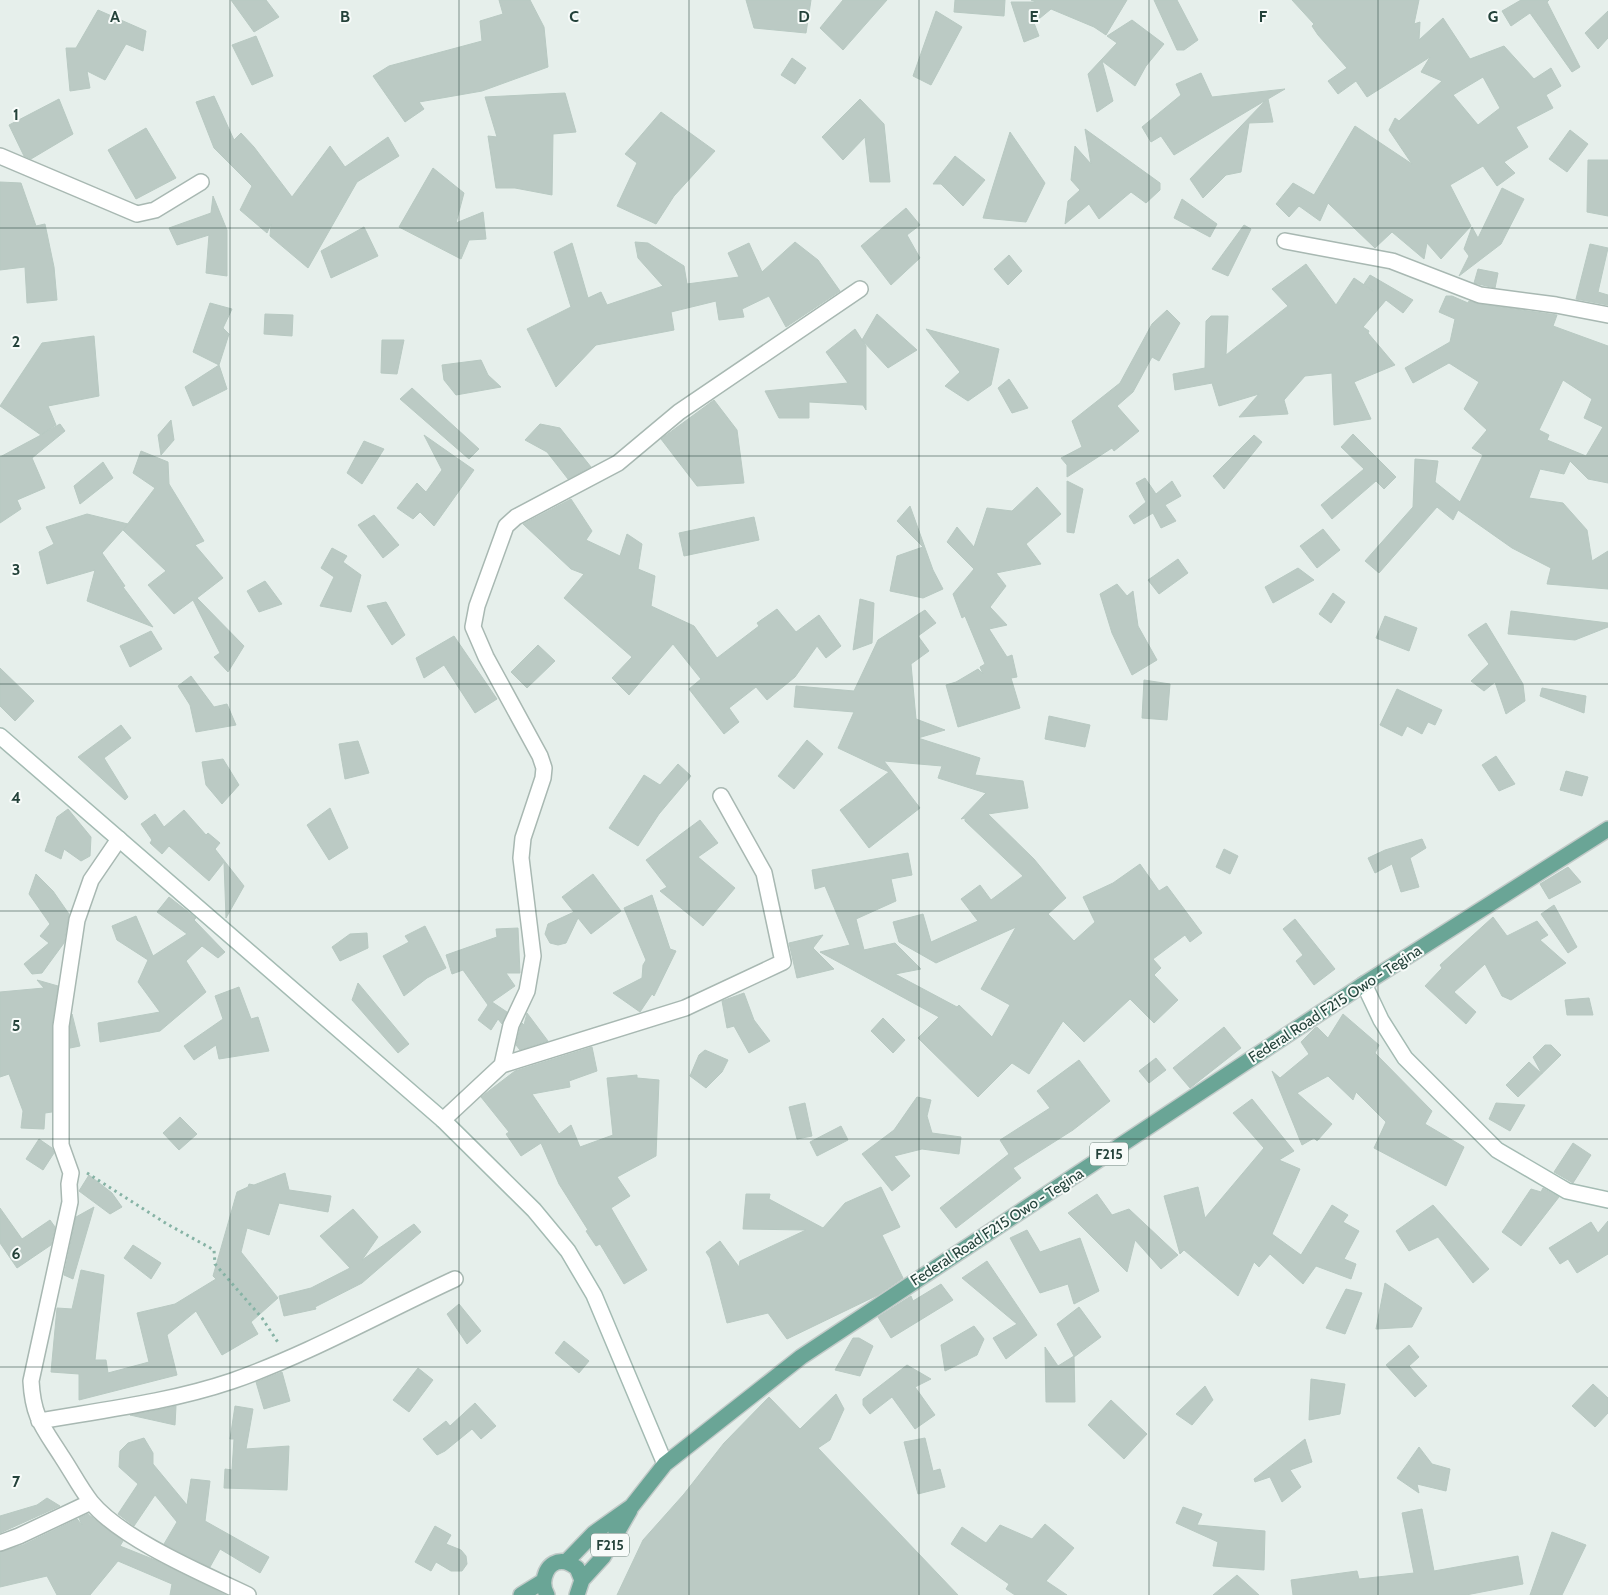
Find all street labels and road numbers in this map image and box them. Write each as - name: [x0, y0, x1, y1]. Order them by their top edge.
- street label: Federal Road F215 Owo - Tegina: [1245, 941, 1425, 1067]
- road number: F215: [1090, 1142, 1128, 1166]
- street label: Federal Road F215 Owo - Tegina: [907, 1164, 1087, 1290]
- road number: F215: [591, 1534, 629, 1556]

